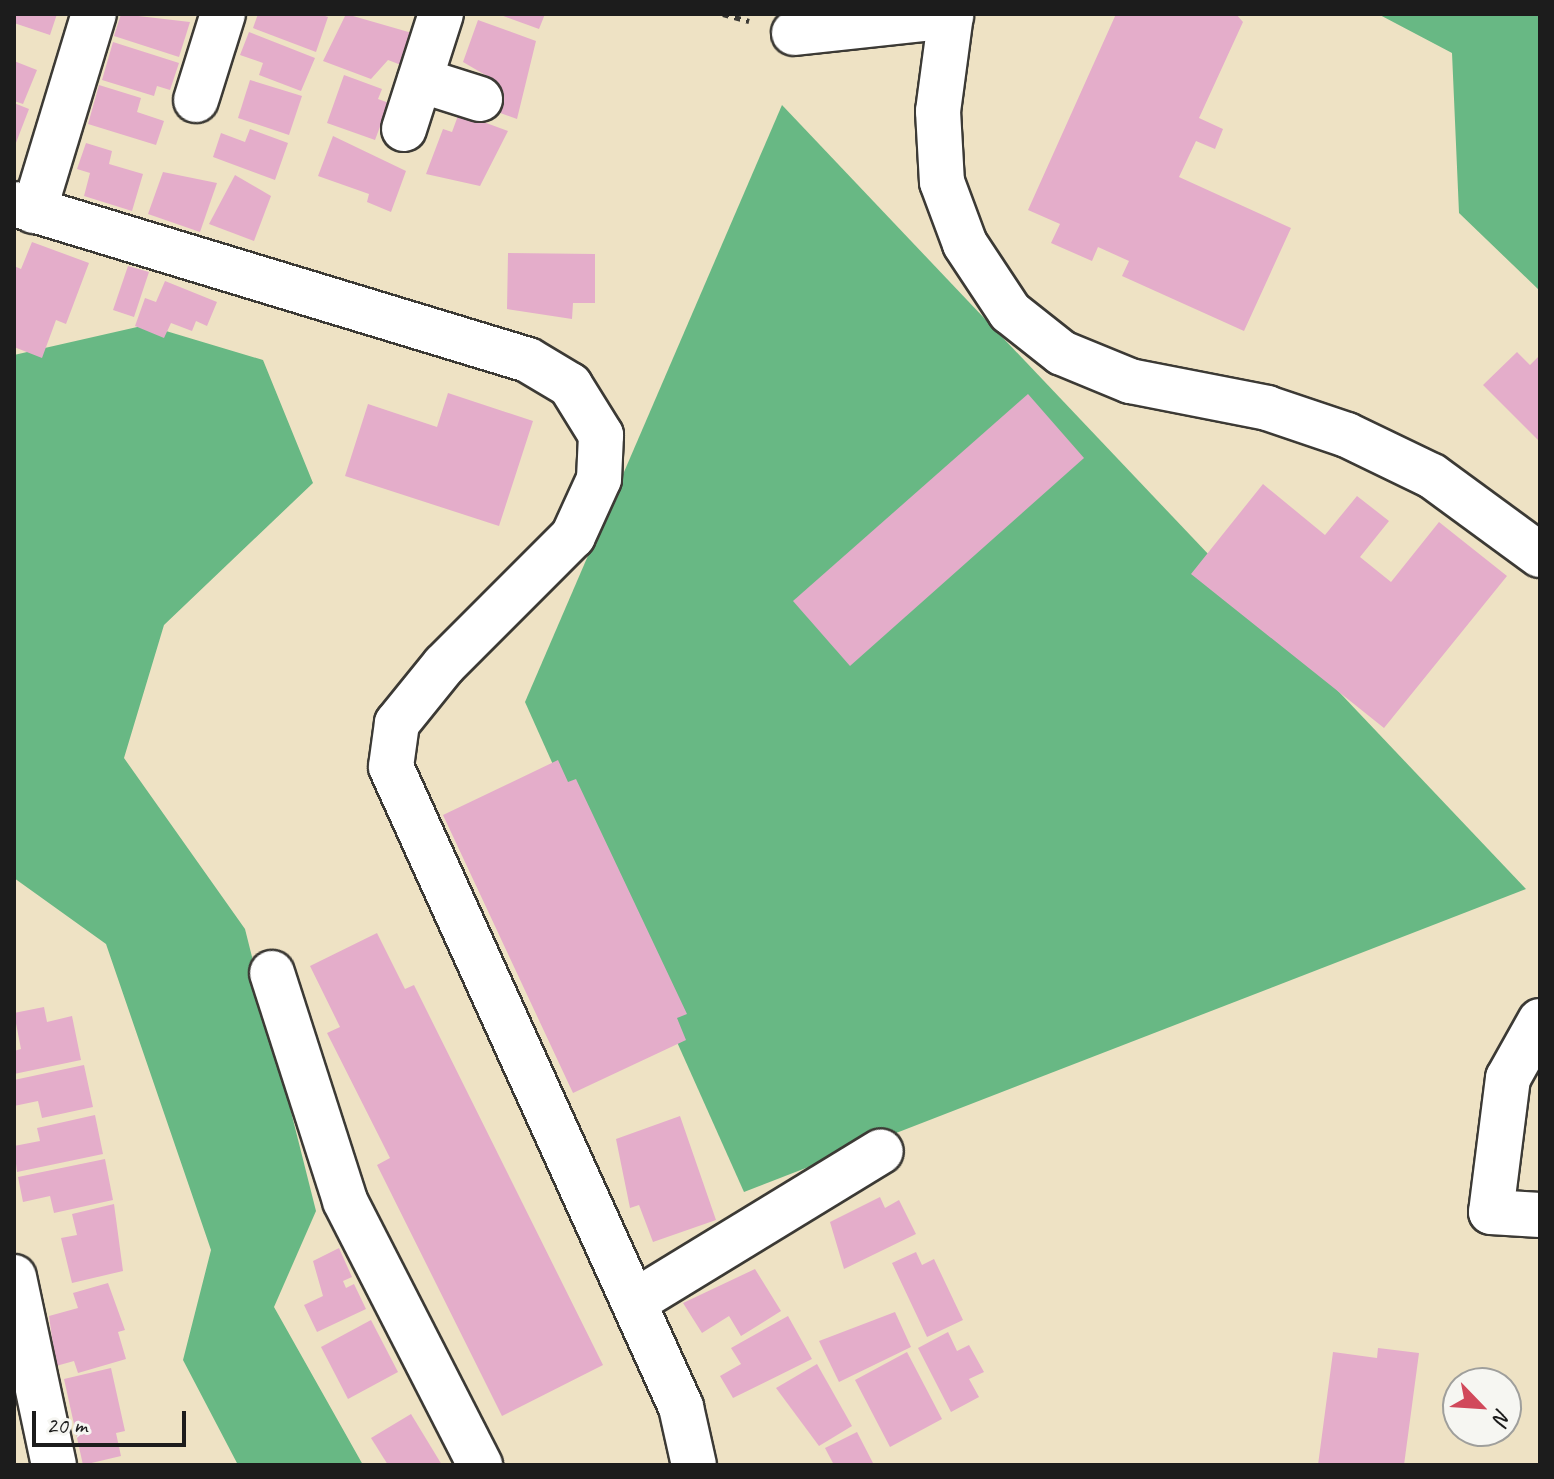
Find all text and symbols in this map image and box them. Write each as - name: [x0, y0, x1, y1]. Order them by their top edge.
- north arrow: [1442, 1367, 1522, 1447]
- scale bar: [36, 1395, 190, 1445]
- text: N: [1486, 1404, 1518, 1428]
- text: 20 m: [46, 1410, 87, 1440]

